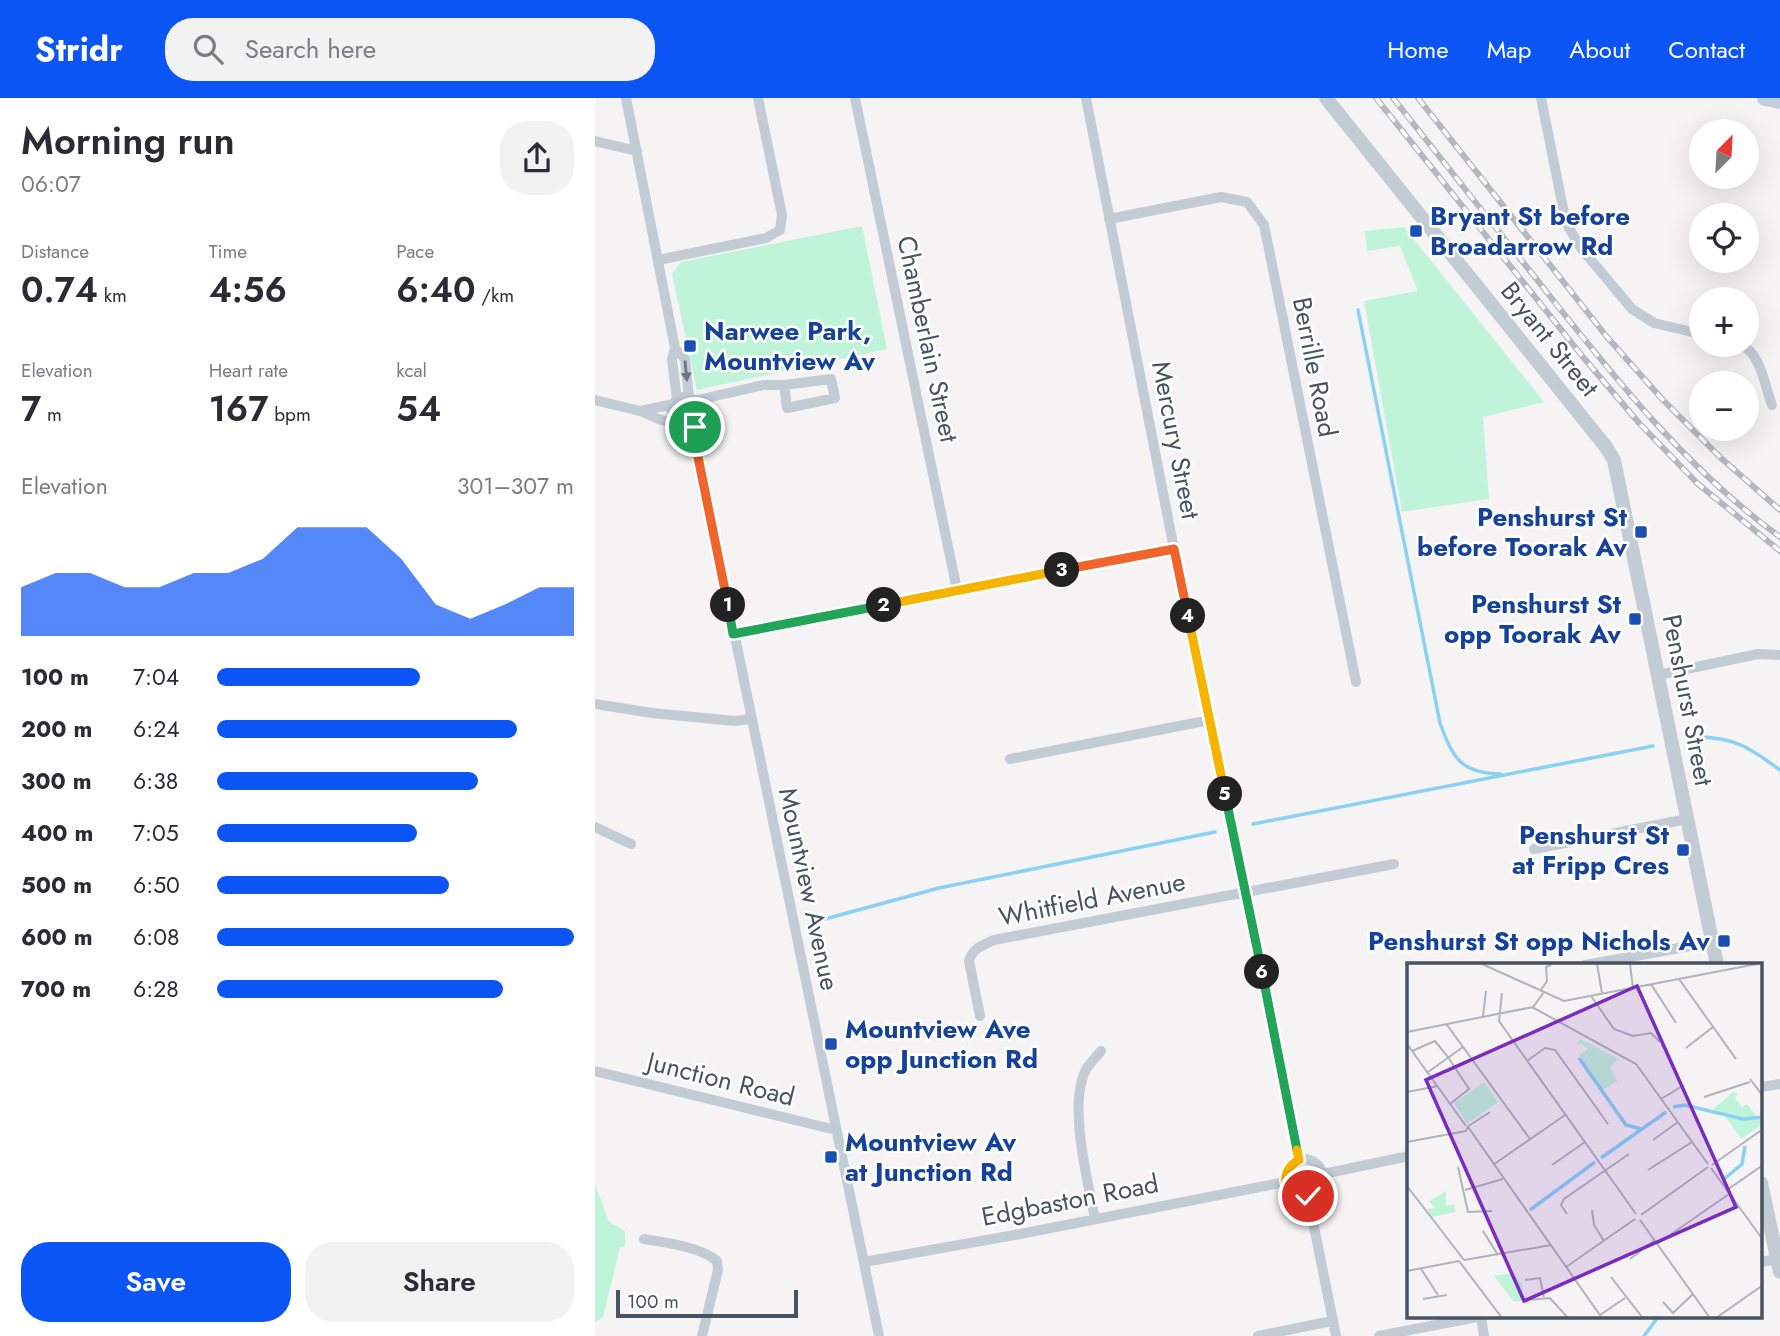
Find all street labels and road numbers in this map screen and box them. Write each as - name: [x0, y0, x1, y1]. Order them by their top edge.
- street label: Chamberlain Street: [888, 232, 969, 446]
- street label: Bryant Street: [1492, 273, 1609, 405]
- street label: Berrille Road: [1283, 294, 1347, 440]
- street label: Mercury Street: [1142, 358, 1210, 523]
- street label: Penshurst Street: [1653, 611, 1723, 790]
- street label: Mountview Avenue: [769, 784, 849, 994]
- street label: Whitfield Avenue: [995, 862, 1189, 936]
- street label: Junction Road: [640, 1042, 799, 1116]
- street label: Edgbaston Road: [978, 1164, 1162, 1236]

